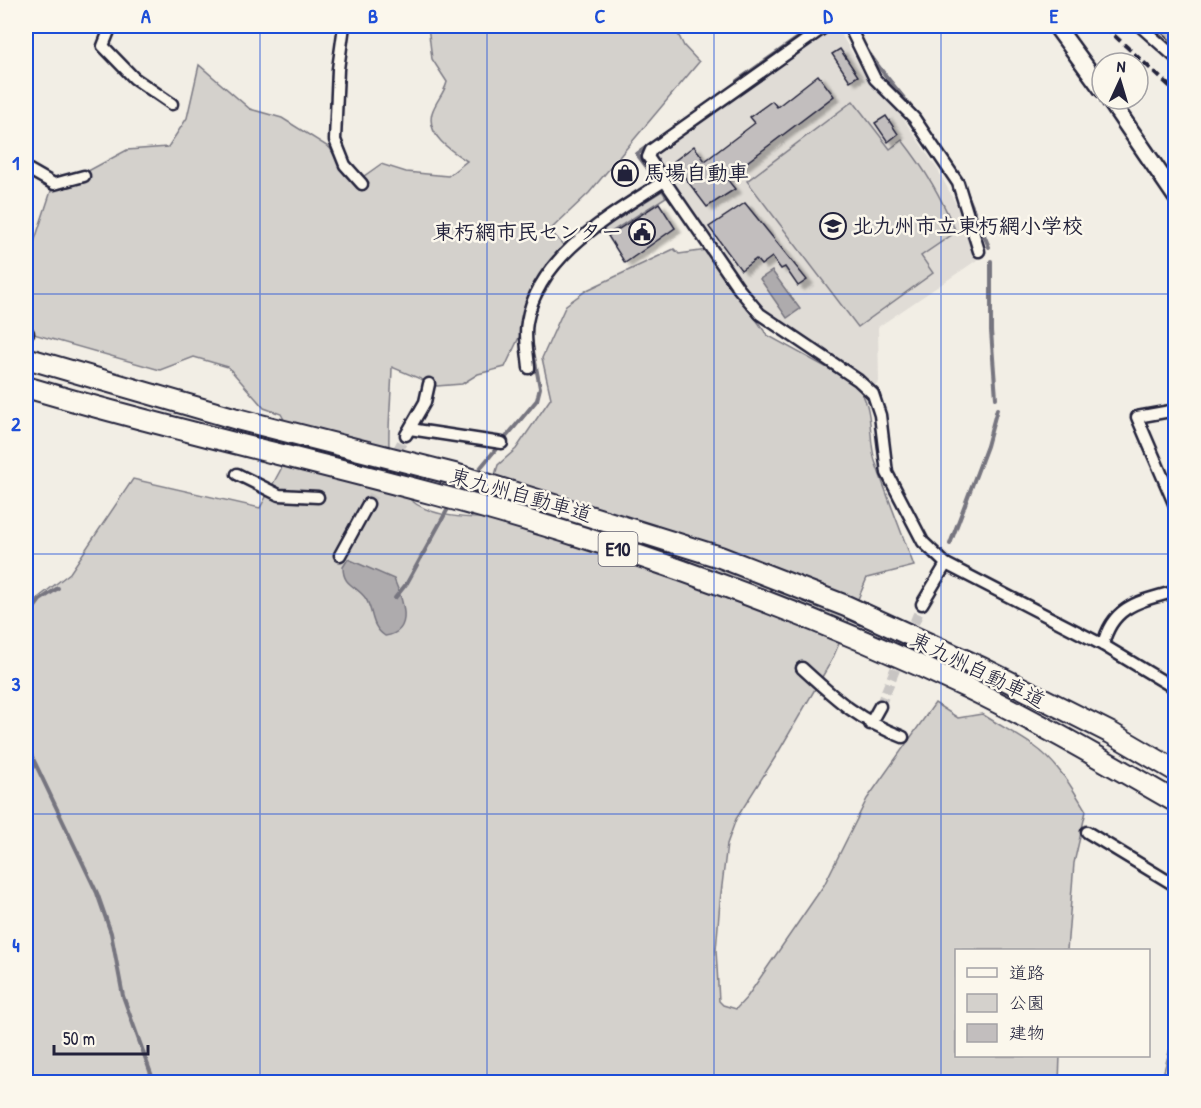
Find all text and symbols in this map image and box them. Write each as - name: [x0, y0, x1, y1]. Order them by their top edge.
- text: A: [141, 2, 151, 29]
- text: B: [368, 2, 378, 29]
- text: C: [595, 2, 606, 29]
- text: D: [823, 2, 833, 29]
- text: E: [1050, 2, 1059, 29]
- north arrow: [1090, 51, 1150, 111]
- text: N: [1116, 55, 1127, 77]
- text: 1: [12, 149, 20, 176]
- shop icon: 馬場自動車: [610, 158, 640, 188]
- place label: 馬場自動車: [644, 158, 749, 187]
- school or university icon: 北九州市立東朽網小学校: [818, 211, 848, 241]
- place label: 北九州市立東朽網小学校: [852, 211, 1083, 240]
- place label: 東朽網市民センター: [433, 217, 622, 246]
- public building icon: 東朽網市民センター: [627, 217, 657, 247]
- text: 2: [11, 410, 21, 437]
- street label: 東九州自動車道: [446, 460, 596, 529]
- road number: E10: [598, 532, 638, 566]
- street label: 東九州自動車道: [906, 624, 1051, 715]
- text: 3: [12, 670, 21, 697]
- text: 4: [12, 931, 20, 958]
- legend: [955, 949, 1150, 1057]
- text: 道路: [1009, 960, 1045, 985]
- text: 公園: [1009, 990, 1045, 1015]
- scale bar: [54, 1018, 148, 1056]
- text: 建物: [1009, 1020, 1045, 1045]
- text: 50 m: [63, 1026, 95, 1051]

